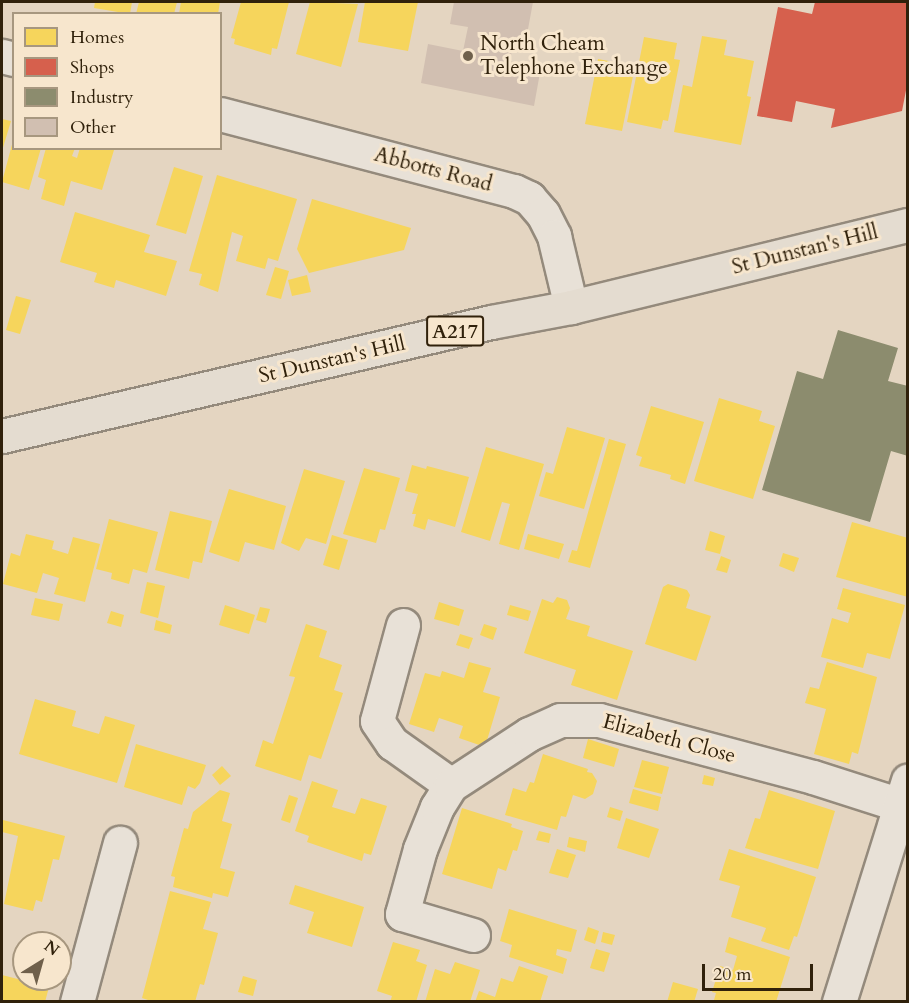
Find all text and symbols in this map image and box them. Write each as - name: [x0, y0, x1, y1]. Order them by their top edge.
- legend: [12, 12, 222, 150]
- text: Homes: [70, 25, 124, 50]
- place label: North Cheam Telephone Exchange: [480, 31, 668, 81]
- marker: North Cheam Telephone Exchange: [461, 49, 475, 63]
- text: Shops: [70, 55, 114, 80]
- text: Industry: [70, 85, 134, 110]
- text: Other: [70, 115, 116, 140]
- street label: Abbotts Road: [371, 142, 495, 198]
- street label: St Dunstan's Hill: [729, 220, 881, 280]
- road number: A217: [425, 314, 485, 348]
- street label: St Dunstan's Hill: [256, 331, 408, 389]
- street label: Elizabeth Close: [600, 709, 738, 769]
- north arrow: [12, 931, 72, 991]
- text: N: [39, 935, 64, 961]
- scale bar: [705, 952, 816, 990]
- text: 20 m: [713, 962, 752, 987]

